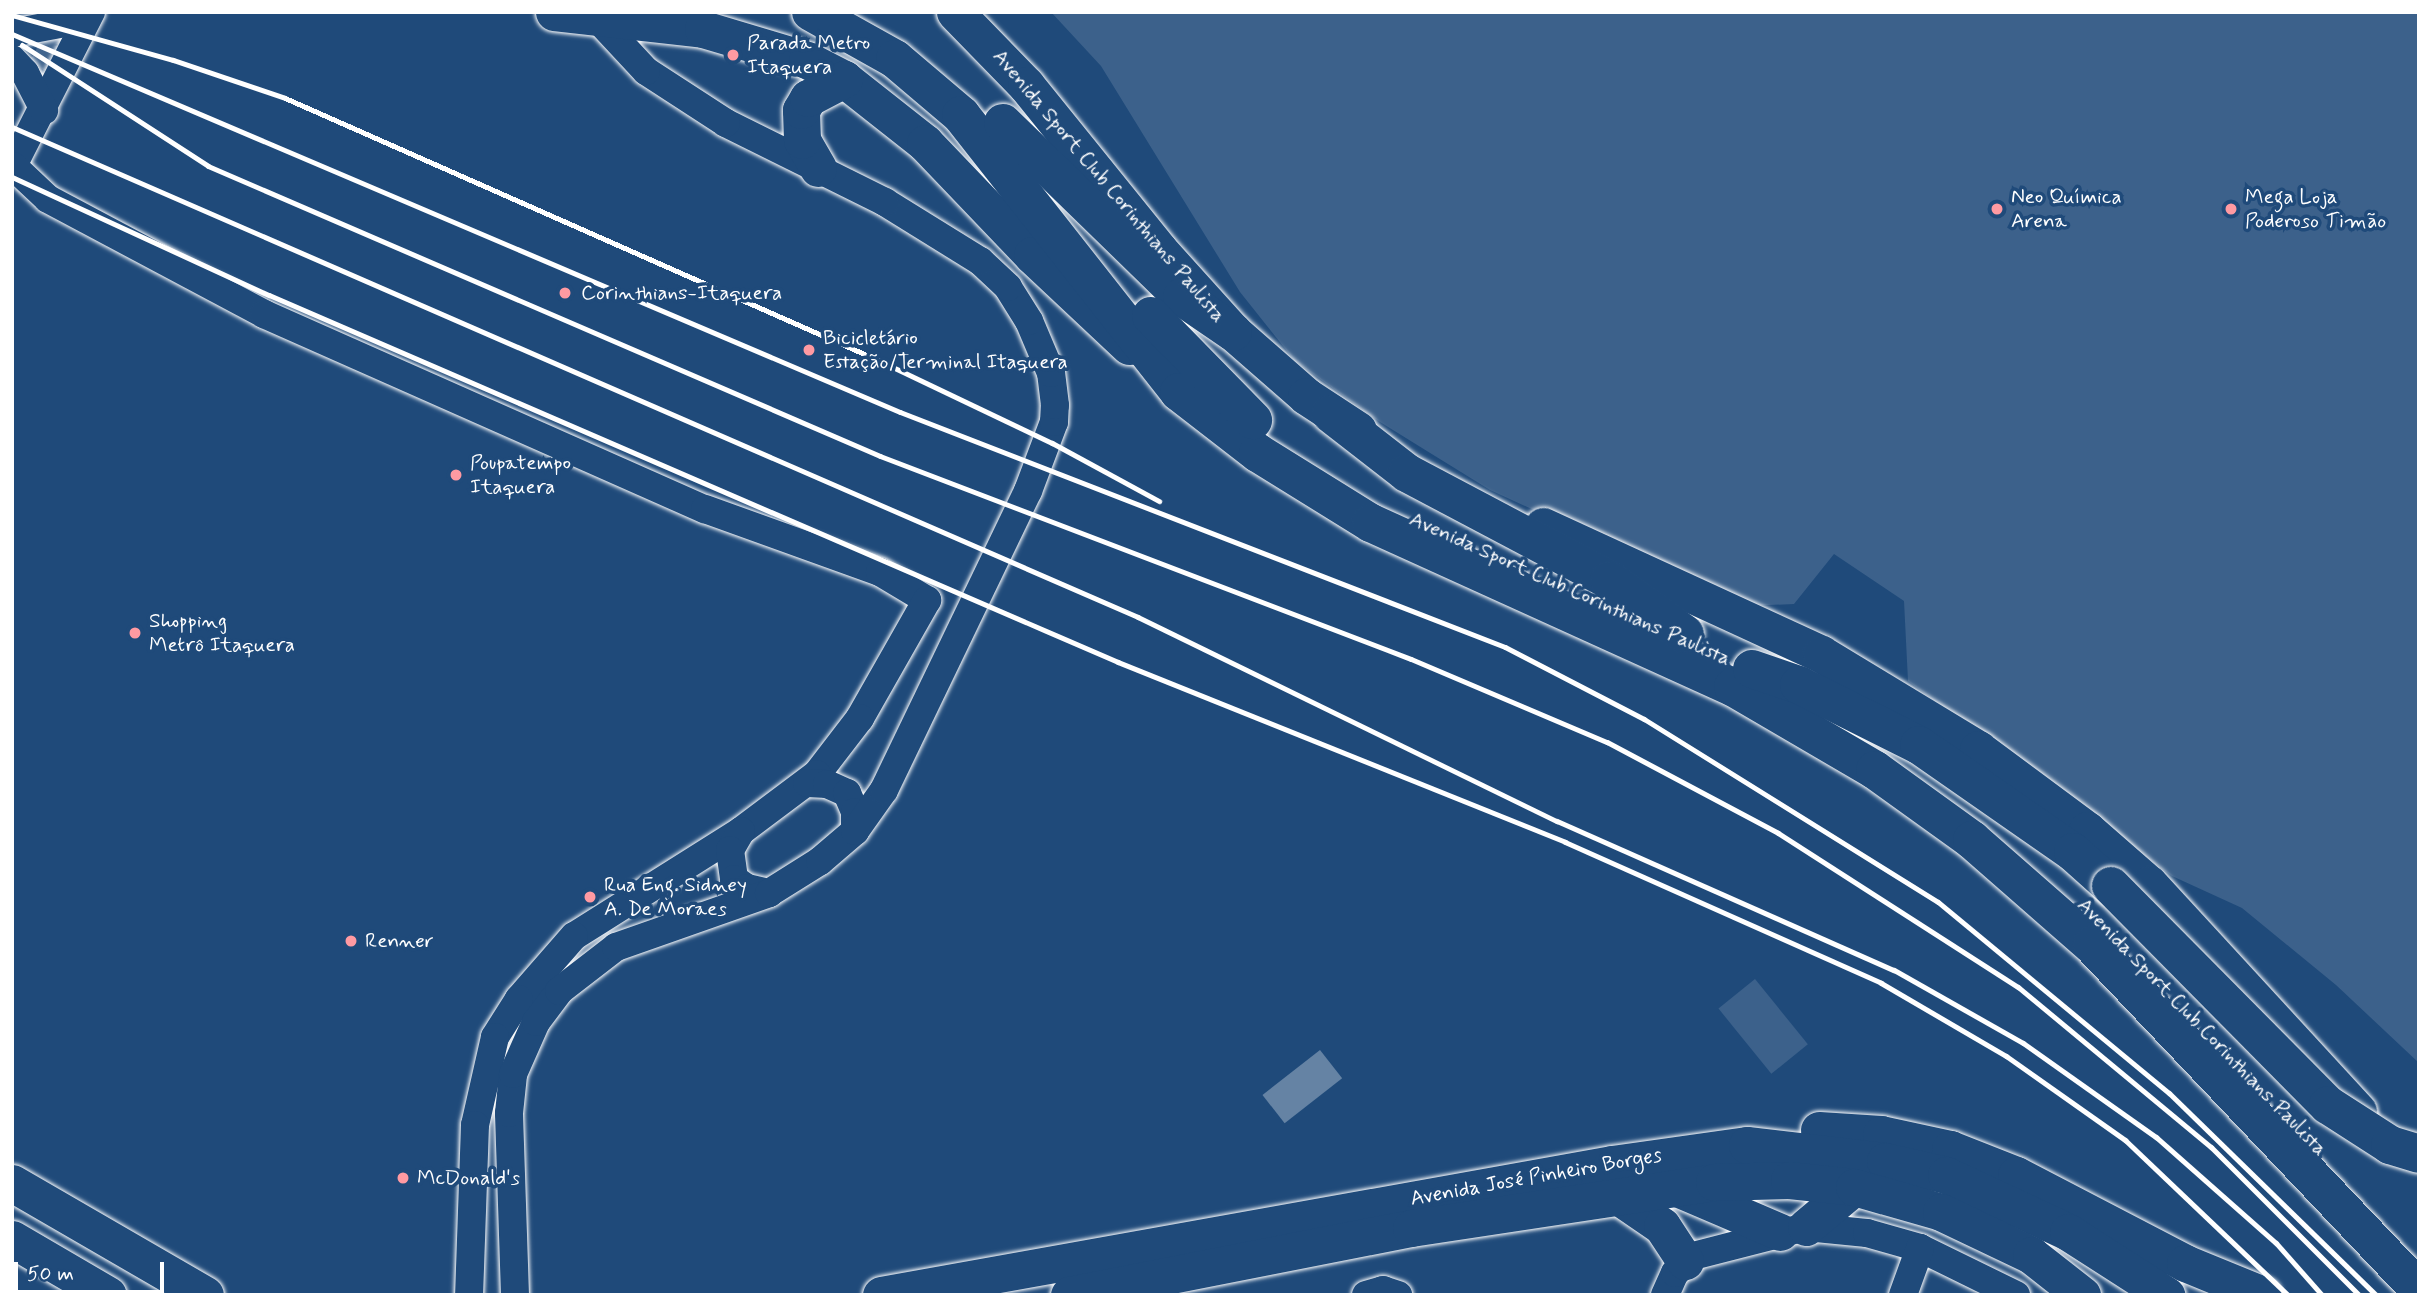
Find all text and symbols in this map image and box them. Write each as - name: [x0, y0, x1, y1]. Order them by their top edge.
- place label: Parada Metro Itaquera: [747, 30, 870, 80]
- street label: Avenida Sport Club Corinthians Paulista: [984, 40, 1234, 332]
- marker: Parada Metro Itaquera: [725, 47, 741, 63]
- place label: Neo Química Arena: [2011, 184, 2121, 234]
- place label: Mega Loja Poderoso Timão: [2245, 184, 2379, 234]
- marker: Neo Química Arena: [1989, 201, 2005, 217]
- marker: Mega Loja Poderoso Timão: [2223, 201, 2239, 217]
- place label: Corinthians-Itaquera: [581, 280, 782, 306]
- marker: Corinthians-Itaquera: [555, 283, 575, 303]
- place label: Bicicletário Estação/Terminal Itaquera: [823, 325, 1072, 375]
- marker: Bicicletário Estação/Terminal Itaquera: [801, 342, 817, 358]
- place label: Poupatempo Itaquera: [470, 450, 571, 500]
- marker: Poupatempo Itaquera: [448, 467, 464, 483]
- street label: Avenida Sport Club Corinthians Paulista: [1400, 504, 1740, 674]
- place label: Shopping Metrô Itaquera: [149, 608, 295, 658]
- marker: Shopping Metrô Itaquera: [127, 625, 143, 641]
- place label: Rua Eng. Sidney A. De Moraes: [604, 872, 747, 922]
- marker: Rua Eng. Sidney A. De Moraes: [582, 889, 598, 905]
- street label: Avenida Sport Club Corinthians Paulista: [2068, 889, 2336, 1165]
- place label: Renner: [365, 928, 434, 954]
- marker: Renner: [343, 933, 359, 949]
- street label: Avenida José Pinheiro Borges: [1408, 1142, 1664, 1212]
- place label: McDonald's: [417, 1165, 520, 1191]
- marker: McDonald's: [395, 1170, 411, 1186]
- scale bar: [18, 1248, 168, 1292]
- text: 50 m: [27, 1260, 74, 1288]

